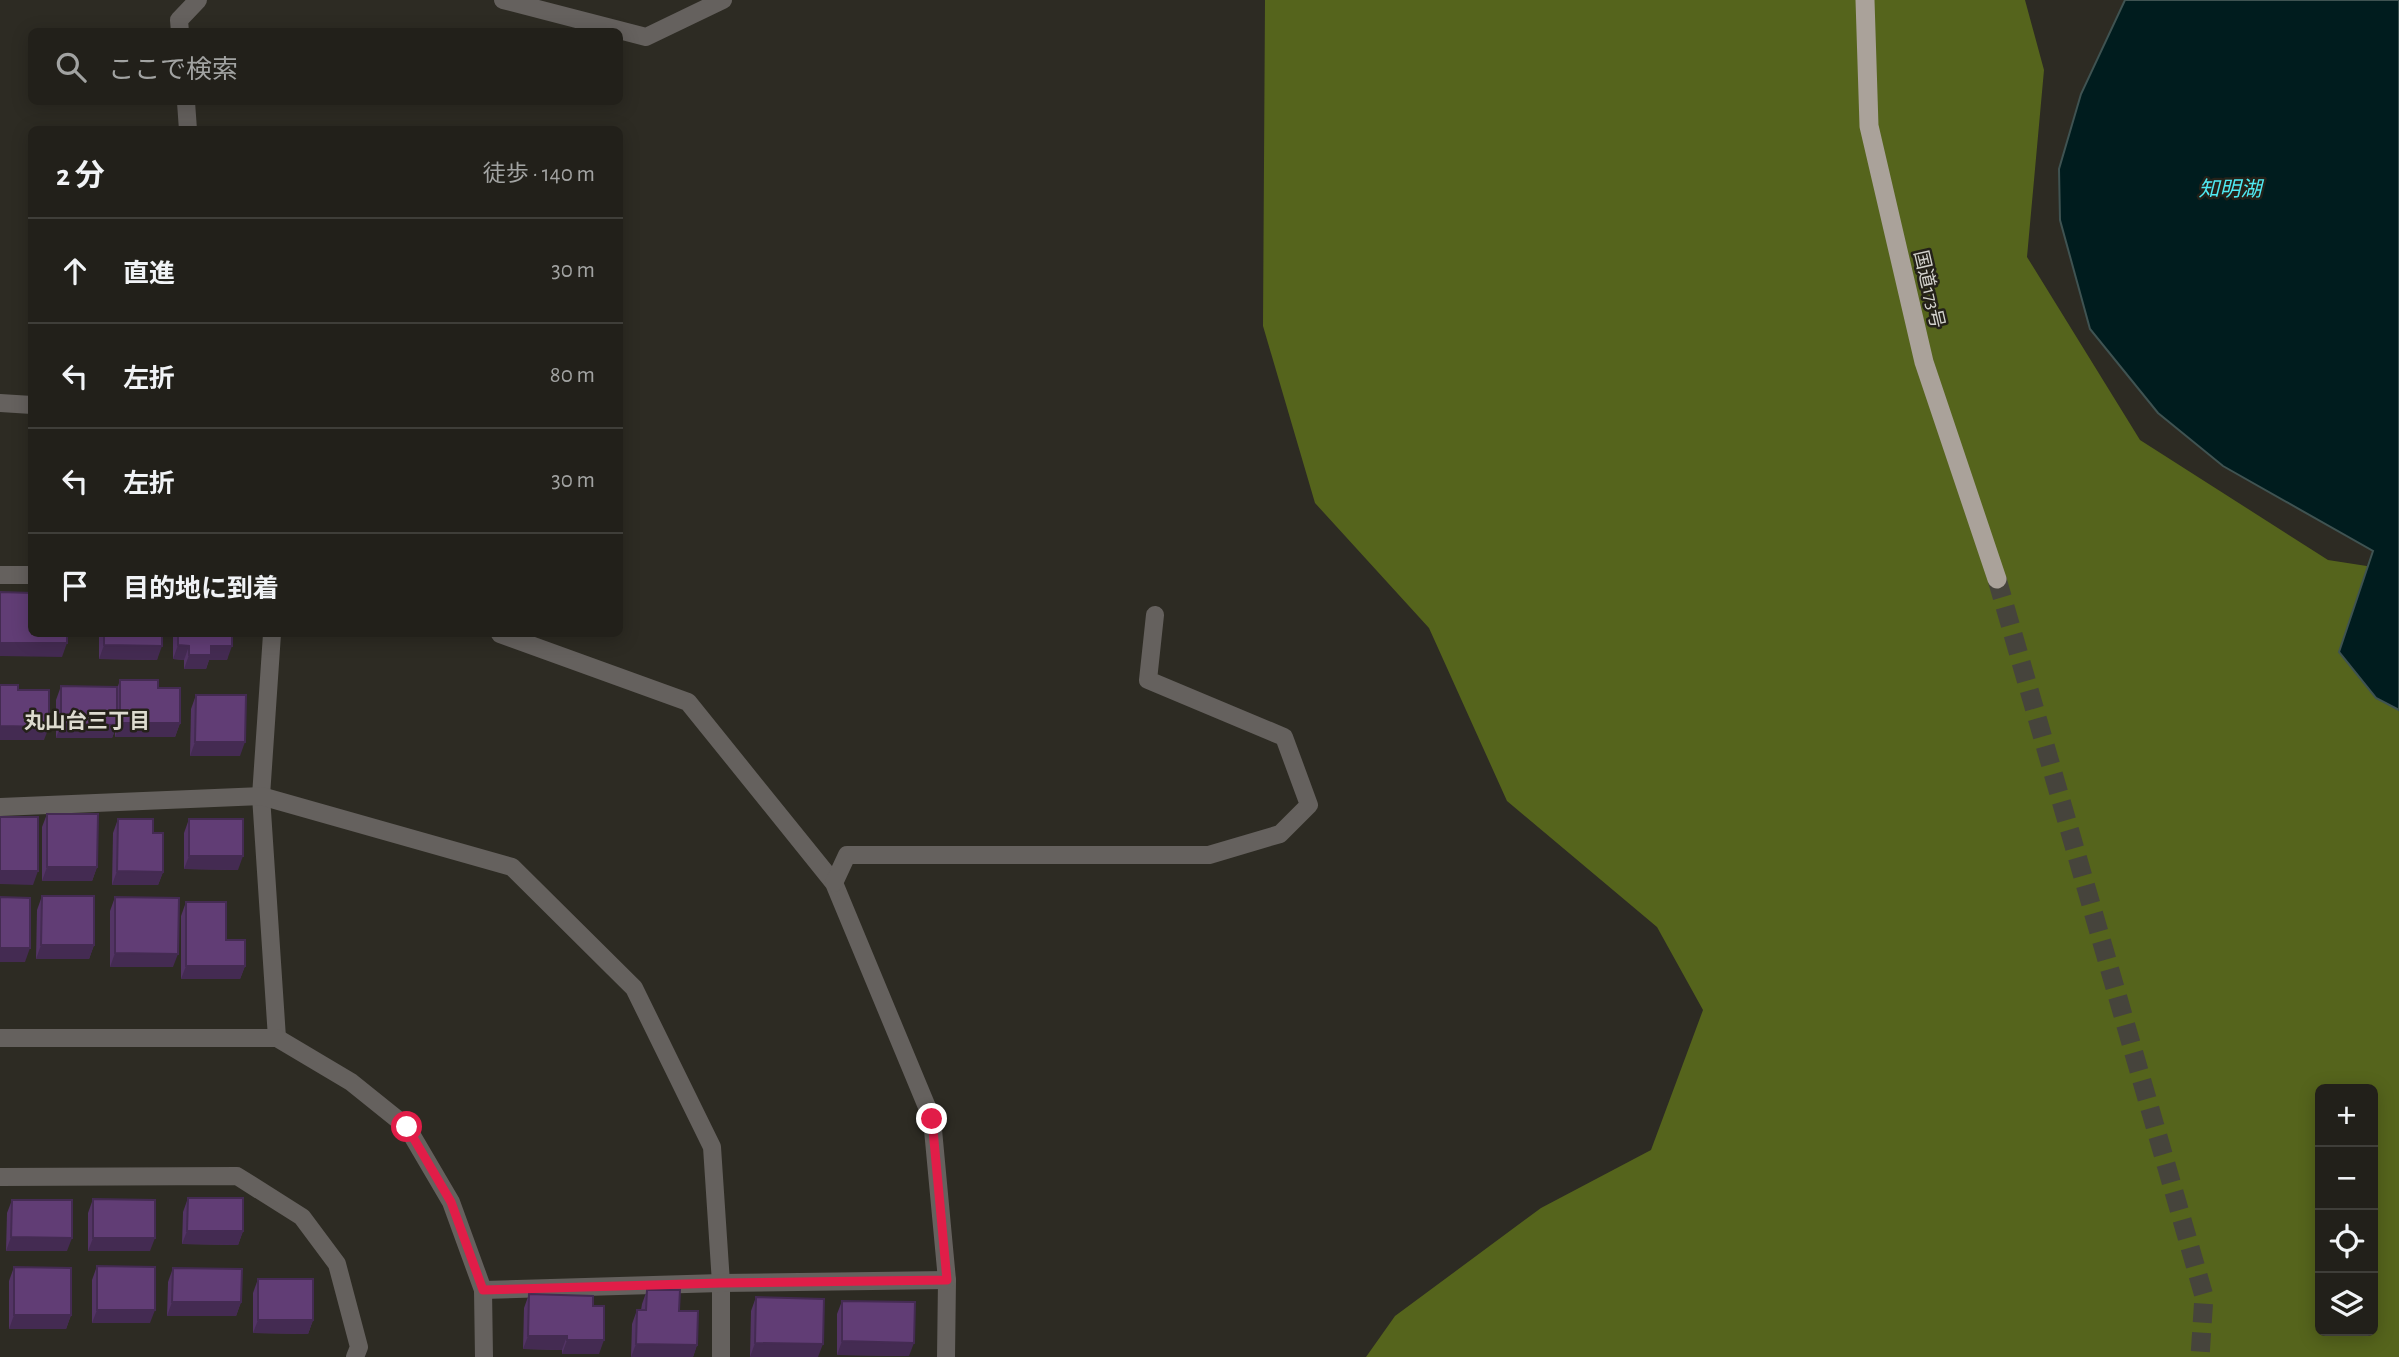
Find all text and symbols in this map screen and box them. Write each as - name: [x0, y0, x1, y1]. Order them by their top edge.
- search box: [28, 28, 623, 105]
- icon: search: [52, 48, 90, 86]
- text: ここで検索: [108, 57, 238, 83]
- text: 2 分: [56, 161, 105, 191]
- text: 徒歩 · 140 m: [483, 163, 595, 186]
- water label: 知明湖: [2199, 178, 2264, 200]
- street label: 国道173号: [1910, 248, 1948, 330]
- icon: ahead: [56, 252, 94, 290]
- text: 30 m: [551, 259, 595, 282]
- text: 直進: [123, 261, 175, 287]
- icon: left: [56, 357, 94, 395]
- text: 80 m: [550, 364, 595, 387]
- text: 左折: [123, 366, 175, 392]
- icon: left: [56, 462, 94, 500]
- text: 30 m: [551, 469, 595, 492]
- text: 左折: [123, 471, 175, 497]
- icon: arrive: [56, 567, 94, 605]
- text: 目的地に到着: [123, 576, 279, 602]
- district label: 丸山台三丁目: [24, 710, 150, 732]
- map controls: [2315, 1084, 2378, 1336]
- button: +: [2315, 1084, 2378, 1147]
- route end: [916, 1103, 947, 1134]
- route start: [391, 1111, 422, 1142]
- button: −: [2315, 1147, 2378, 1210]
- button: locate: [2315, 1210, 2378, 1273]
- button: layers: [2315, 1273, 2378, 1336]

